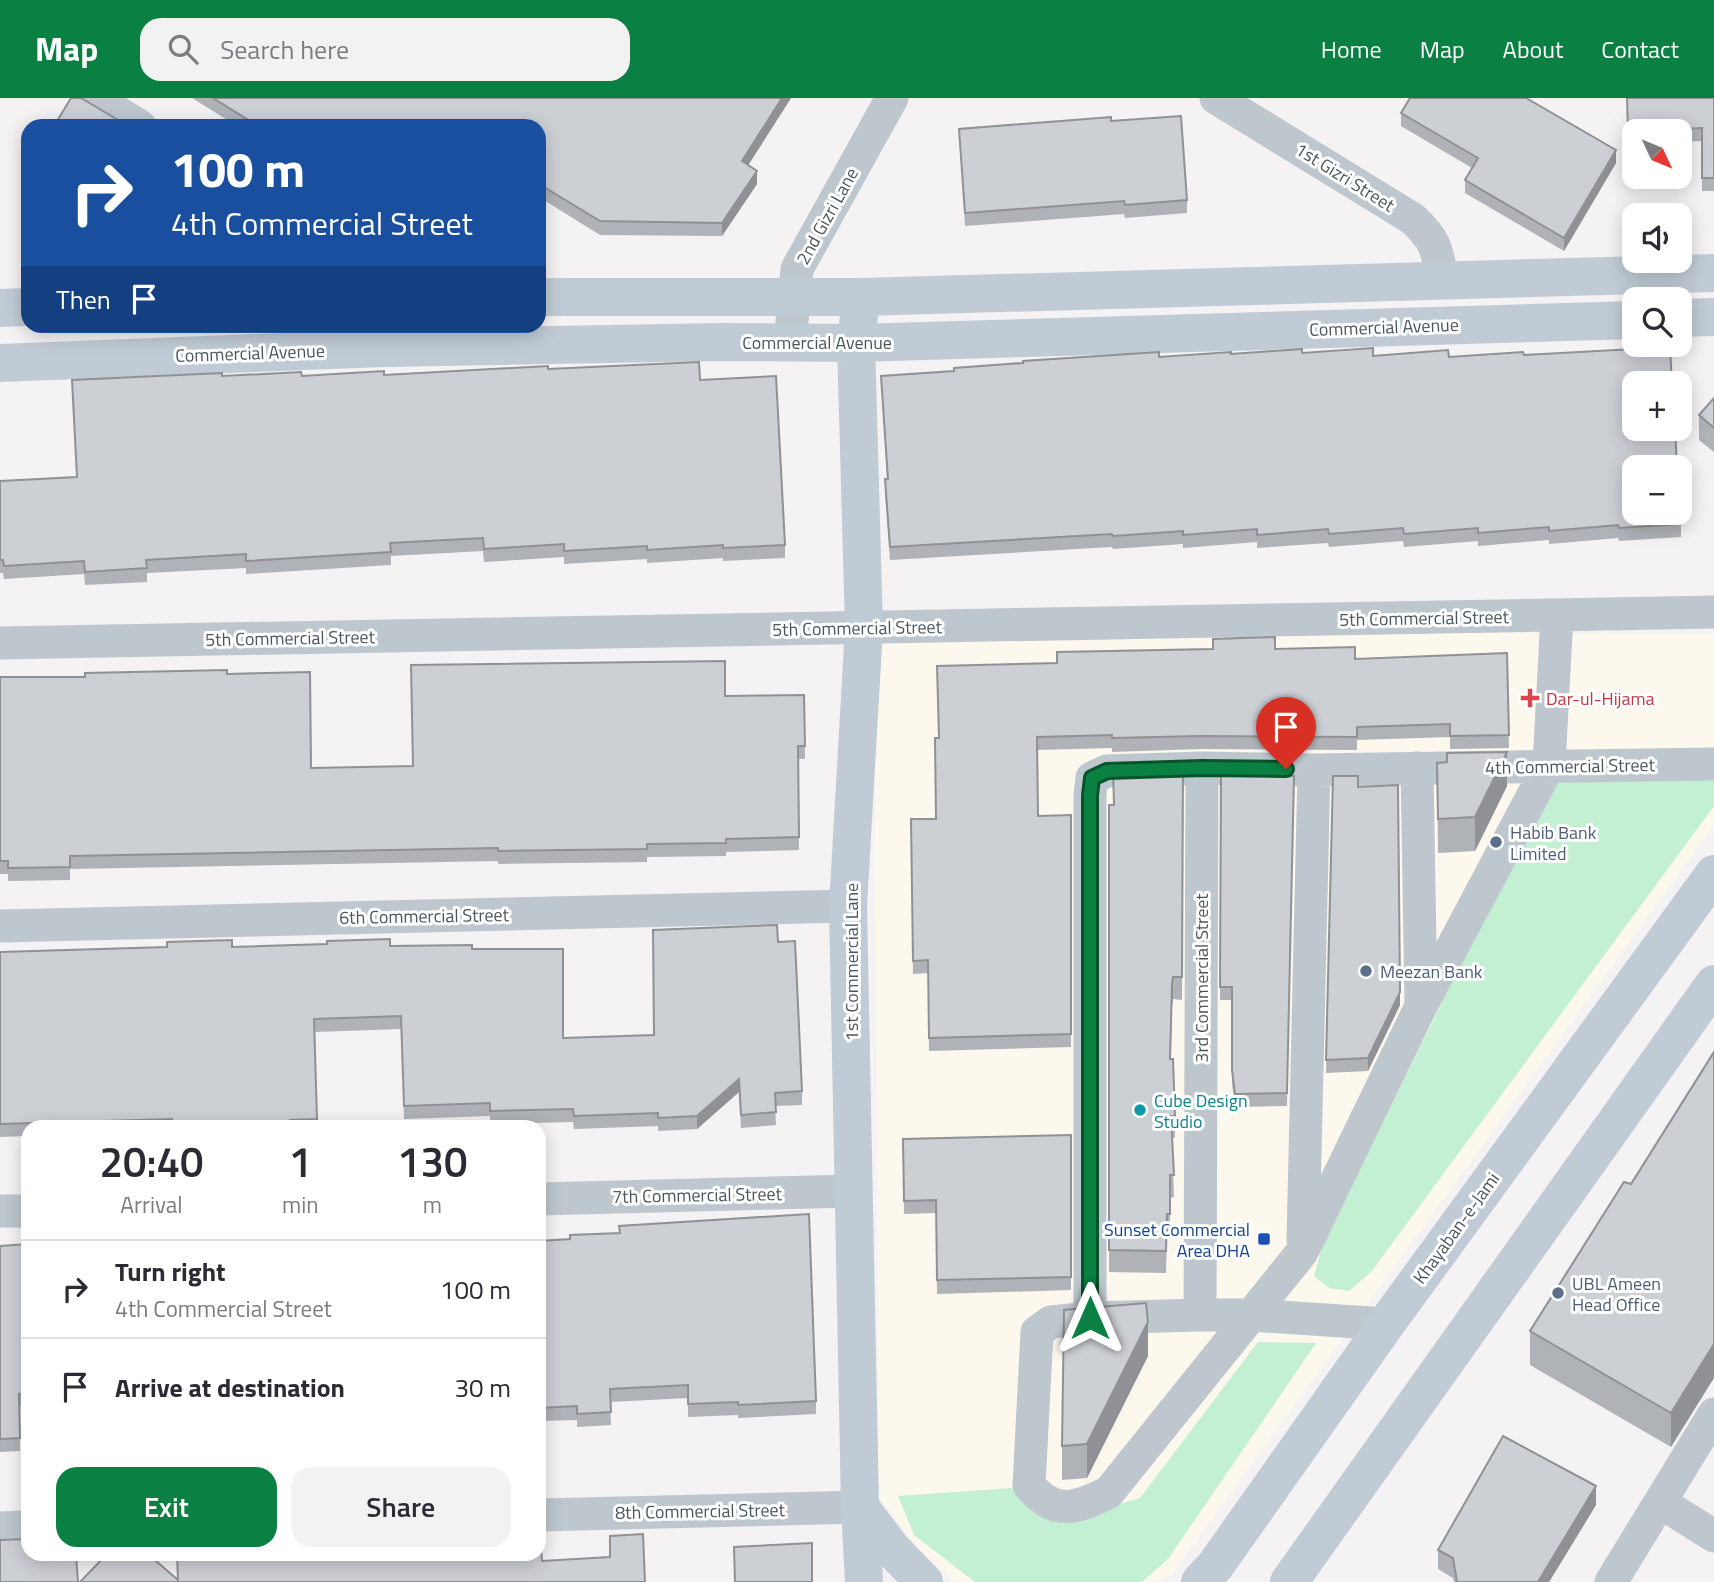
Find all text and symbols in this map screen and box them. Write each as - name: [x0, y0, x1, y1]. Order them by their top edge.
- search box: [140, 18, 630, 81]
- text: Map: [35, 24, 98, 74]
- icon: search: [164, 30, 202, 68]
- text: Search here: [220, 30, 349, 69]
- text: Home: [1321, 31, 1382, 67]
- text: Map: [1420, 31, 1465, 67]
- text: About: [1503, 31, 1563, 67]
- text: Contact: [1601, 31, 1679, 67]
- north arrow: [1622, 119, 1692, 189]
- map controls: [1622, 119, 1692, 525]
- text: 100 m: [171, 131, 305, 206]
- street label: 1st Gizri Street: [1290, 136, 1400, 219]
- icon: right: [56, 147, 147, 238]
- street label: 2nd Gizri Lane: [789, 163, 865, 269]
- text: 4th Commercial Street: [171, 199, 473, 247]
- button: sound: [1622, 203, 1692, 273]
- text: Then: [56, 280, 111, 319]
- icon: arrive: [125, 280, 163, 318]
- button: search: [1622, 287, 1692, 357]
- street label: Commercial Avenue: [1309, 311, 1459, 343]
- street label: Commercial Avenue: [742, 329, 892, 356]
- street label: Commercial Avenue: [175, 337, 325, 369]
- button: +: [1622, 371, 1692, 441]
- button: −: [1622, 455, 1692, 525]
- street label: 5th Commercial Street: [1339, 603, 1510, 633]
- street label: 5th Commercial Street: [772, 613, 943, 643]
- street label: 5th Commercial Street: [205, 623, 376, 653]
- place label: Dar-ul-Hijama: [1546, 685, 1655, 712]
- marker: Dar-ul-Hijama: [1520, 688, 1540, 708]
- pin: [1256, 697, 1316, 769]
- icon: arrive: [1267, 708, 1305, 746]
- street label: 4th Commercial Street: [1485, 751, 1656, 781]
- place label: Habib Bank Limited: [1510, 819, 1597, 867]
- marker: Habib Bank Limited: [1488, 834, 1504, 850]
- street label: 1st Commercial Lane: [838, 883, 865, 1041]
- street label: 3rd Commercial Street: [1188, 893, 1215, 1063]
- street label: 6th Commercial Street: [339, 901, 510, 931]
- place label: Meezan Bank: [1380, 958, 1483, 985]
- marker: Meezan Bank: [1358, 963, 1374, 979]
- place label: Cube Design Studio: [1154, 1087, 1248, 1135]
- marker: Cube Design Studio: [1132, 1102, 1148, 1118]
- text: 20:40: [99, 1129, 204, 1193]
- text: 1: [289, 1129, 312, 1193]
- text: 130: [397, 1129, 468, 1193]
- street label: Khayaban-e-Jami: [1406, 1167, 1506, 1289]
- street label: 7th Commercial Street: [612, 1180, 783, 1210]
- text: Arrival: [120, 1187, 183, 1222]
- text: min: [282, 1187, 319, 1222]
- text: m: [423, 1187, 442, 1222]
- place label: Sunset Commercial Area DHA: [1104, 1216, 1250, 1264]
- marker: Sunset Commercial Area DHA: [1256, 1231, 1272, 1247]
- text: Turn right: [115, 1252, 226, 1291]
- icon: right: [56, 1270, 94, 1308]
- text: 100 m: [440, 1270, 511, 1309]
- place label: UBL Ameen Head Office: [1572, 1270, 1661, 1318]
- position arrow: [1053, 1281, 1127, 1355]
- marker: UBL Ameen Head Office: [1550, 1285, 1566, 1301]
- text: 4th Commercial Street: [115, 1291, 332, 1326]
- icon: arrive: [56, 1368, 94, 1406]
- text: Arrive at destination: [115, 1368, 345, 1407]
- text: 30 m: [454, 1368, 511, 1407]
- button: Exit: [56, 1467, 277, 1547]
- button: Share: [291, 1467, 511, 1547]
- street label: 8th Commercial Street: [615, 1496, 786, 1526]

